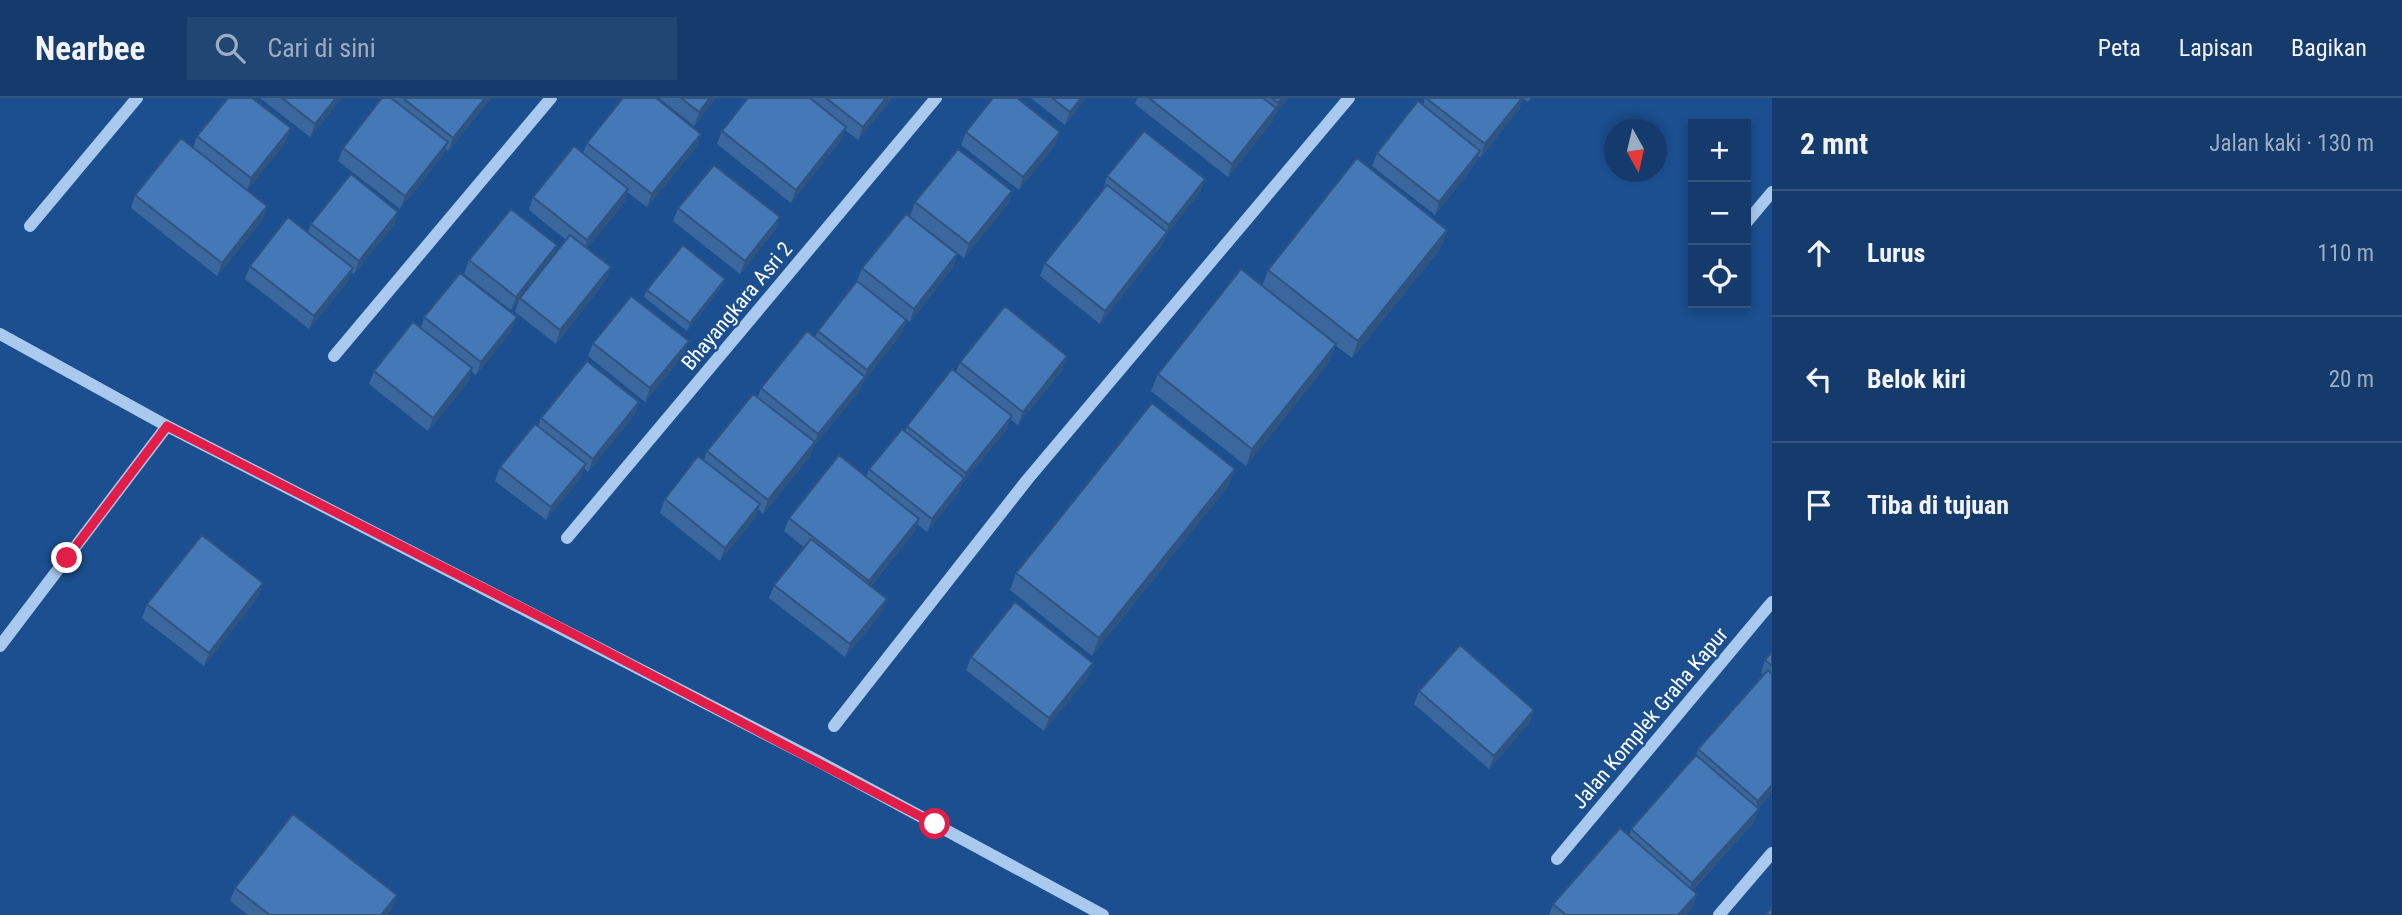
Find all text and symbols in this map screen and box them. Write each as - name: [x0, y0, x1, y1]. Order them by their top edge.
- search box: [187, 17, 677, 80]
- text: Nearbee: [35, 29, 145, 68]
- icon: search: [211, 29, 249, 67]
- text: Cari di sini: [267, 33, 376, 63]
- text: Peta: [2098, 34, 2141, 62]
- text: Lapisan: [2179, 34, 2253, 62]
- text: Bagikan: [2291, 34, 2367, 62]
- north arrow: [1604, 119, 1667, 182]
- map controls: [1688, 119, 1751, 308]
- button: +: [1688, 119, 1751, 182]
- text: 2 mnt: [1800, 126, 1868, 161]
- text: Jalan kaki · 130 m: [2209, 130, 2374, 157]
- button: −: [1688, 182, 1751, 245]
- icon: ahead: [1800, 234, 1838, 272]
- street label: Bhayangkara Asri 2: [677, 237, 797, 375]
- text: Lurus: [1867, 238, 1925, 268]
- text: 110 m: [2317, 240, 2374, 267]
- button: locate: [1688, 245, 1751, 308]
- icon: left: [1800, 360, 1838, 398]
- text: Belok kiri: [1867, 364, 1966, 394]
- text: 20 m: [2329, 366, 2374, 393]
- icon: arrive: [1800, 486, 1838, 524]
- text: Tiba di tujuan: [1867, 490, 2009, 520]
- route end: [51, 542, 82, 573]
- street label: Jalan Komplek Graha Kapur: [1567, 623, 1733, 813]
- route start: [919, 808, 950, 839]

